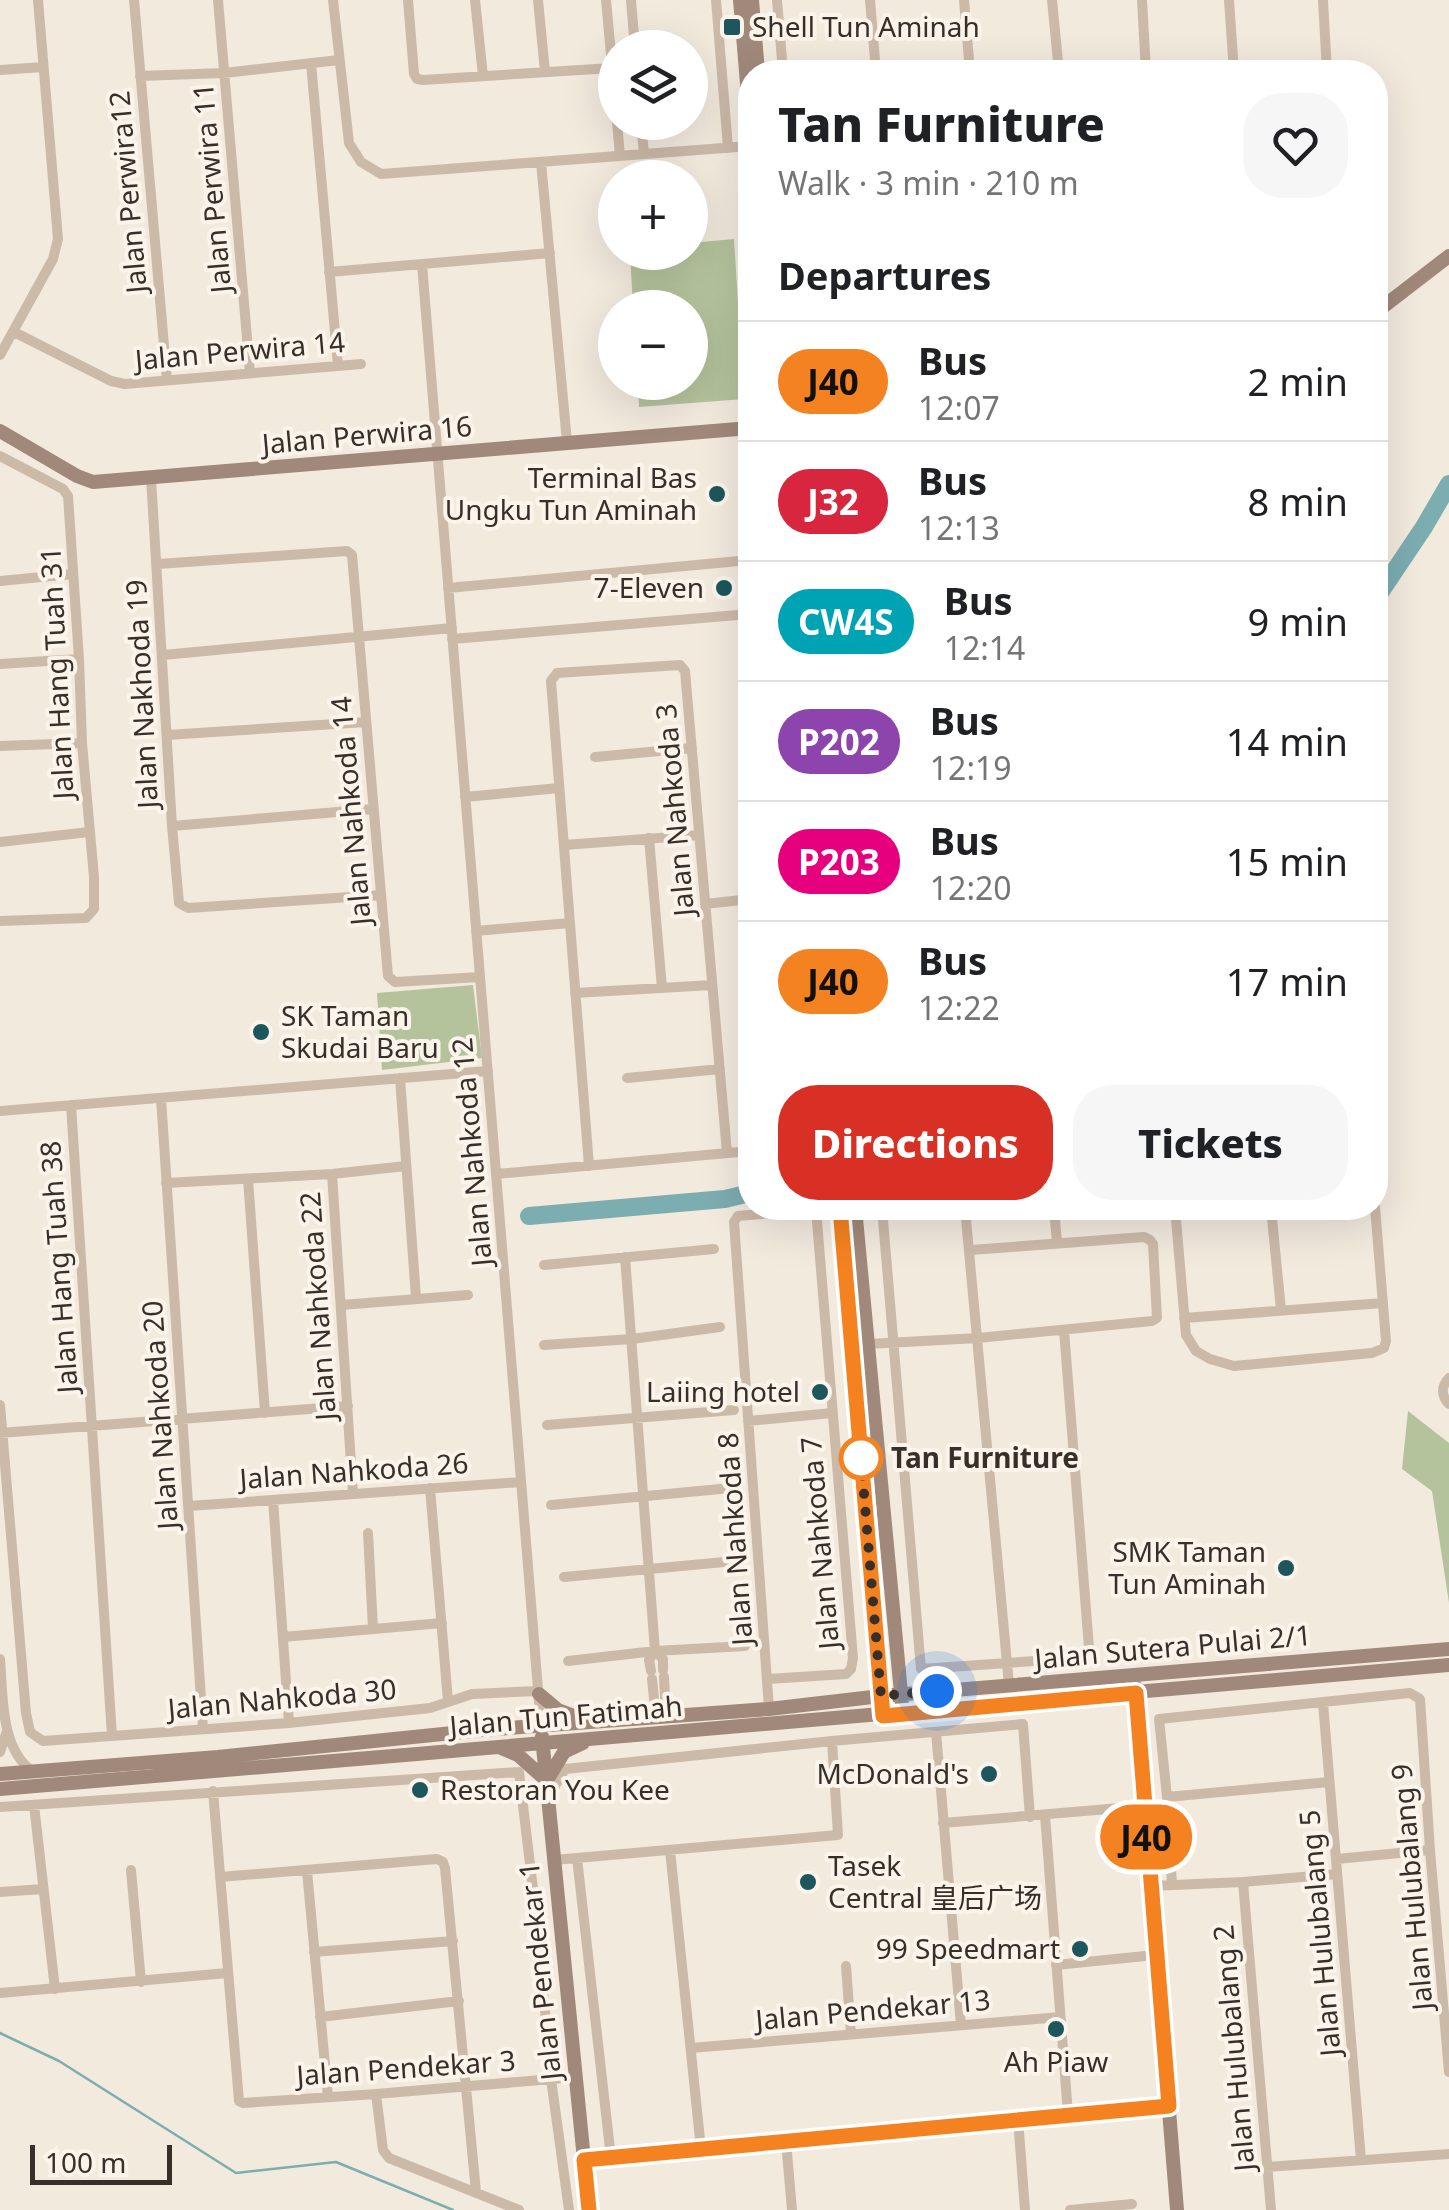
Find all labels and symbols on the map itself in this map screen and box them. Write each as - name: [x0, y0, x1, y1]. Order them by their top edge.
- place label: Shell Tun Aminah: [752, 7, 980, 45]
- marker: Shell Tun Aminah: [721, 16, 743, 38]
- street label: Jalan Perwira 11: [183, 82, 239, 298]
- street label: Jalan Perwira12: [99, 89, 155, 298]
- street label: Jalan Perwira 14: [130, 322, 346, 378]
- street label: Jalan Perwira 16: [257, 406, 473, 462]
- place label: Terminal Bas Ungku Tun Aminah: [445, 458, 697, 528]
- marker: Terminal Bas Ungku Tun Aminah: [706, 483, 728, 505]
- street label: Jalan Hang Tuah 31: [30, 546, 82, 803]
- place label: 7-Eleven: [594, 568, 704, 606]
- marker: 7-Eleven: [713, 577, 735, 599]
- street label: Jalan Nakhoda 19: [116, 579, 166, 813]
- street label: Jalan Nahkoda 14: [321, 695, 379, 930]
- street label: Jalan Nahkoda 3: [646, 702, 702, 921]
- place label: SK Taman Skudai Baru: [281, 996, 439, 1066]
- marker: SK Taman Skudai Baru: [250, 1021, 272, 1043]
- street label: Jalan Nahkoda 12: [442, 1036, 500, 1271]
- street label: Jalan Hang Tuah 38: [30, 1140, 86, 1398]
- street label: Jalan Nahkoda 22: [290, 1190, 344, 1425]
- street label: Jalan Nahkoda 20: [132, 1299, 186, 1534]
- place label: Laiing hotel: [646, 1372, 800, 1410]
- marker: Laiing hotel: [809, 1381, 831, 1403]
- street label: Jalan Nahkoda 8: [708, 1431, 761, 1650]
- street label: Jalan Nahkoda 7: [791, 1435, 847, 1654]
- marker: Tan Furniture: [840, 1437, 882, 1479]
- place label: Tan Furniture: [891, 1438, 1079, 1476]
- street label: Jalan Nahkoda 26: [235, 1443, 470, 1497]
- place label: SMK Taman Tun Aminah: [1108, 1532, 1266, 1602]
- marker: SMK Taman Tun Aminah: [1275, 1557, 1297, 1579]
- street label: Jalan Sutera Pulai 2/1: [1030, 1615, 1313, 1677]
- your location: [912, 1666, 962, 1716]
- street label: Jalan Nahkoda 30: [163, 1669, 398, 1727]
- street label: Jalan Tun Fatimah: [445, 1686, 684, 1744]
- place label: McDonald's: [816, 1754, 969, 1792]
- street label: Jalan Hulubalang 9: [1381, 1762, 1441, 2015]
- marker: McDonald's: [978, 1763, 1000, 1785]
- place label: Restoran You Kee: [440, 1770, 670, 1808]
- marker: Restoran You Kee: [409, 1779, 431, 1801]
- line badge: J40: [1088, 1804, 1204, 1870]
- street label: Jalan Hulubalang 5: [1289, 1808, 1349, 2061]
- place label: Tasek Central 皇后广场: [828, 1846, 1042, 1916]
- street label: Jalan Pendekar 1: [509, 1860, 570, 2085]
- marker: Tasek Central 皇后广场: [797, 1871, 819, 1893]
- street label: Jalan Hulubalang 2: [1203, 1923, 1263, 2176]
- place label: 99 Speedmart: [876, 1929, 1060, 1967]
- marker: 99 Speedmart: [1069, 1938, 1091, 1960]
- street label: Jalan Pendekar 13: [751, 1980, 992, 2038]
- marker: Ah Piaw: [1045, 2018, 1067, 2040]
- street label: Jalan Pendekar 3: [292, 2040, 517, 2094]
- place label: Ah Piaw: [1004, 2042, 1108, 2080]
- scale bar: [30, 2140, 172, 2184]

